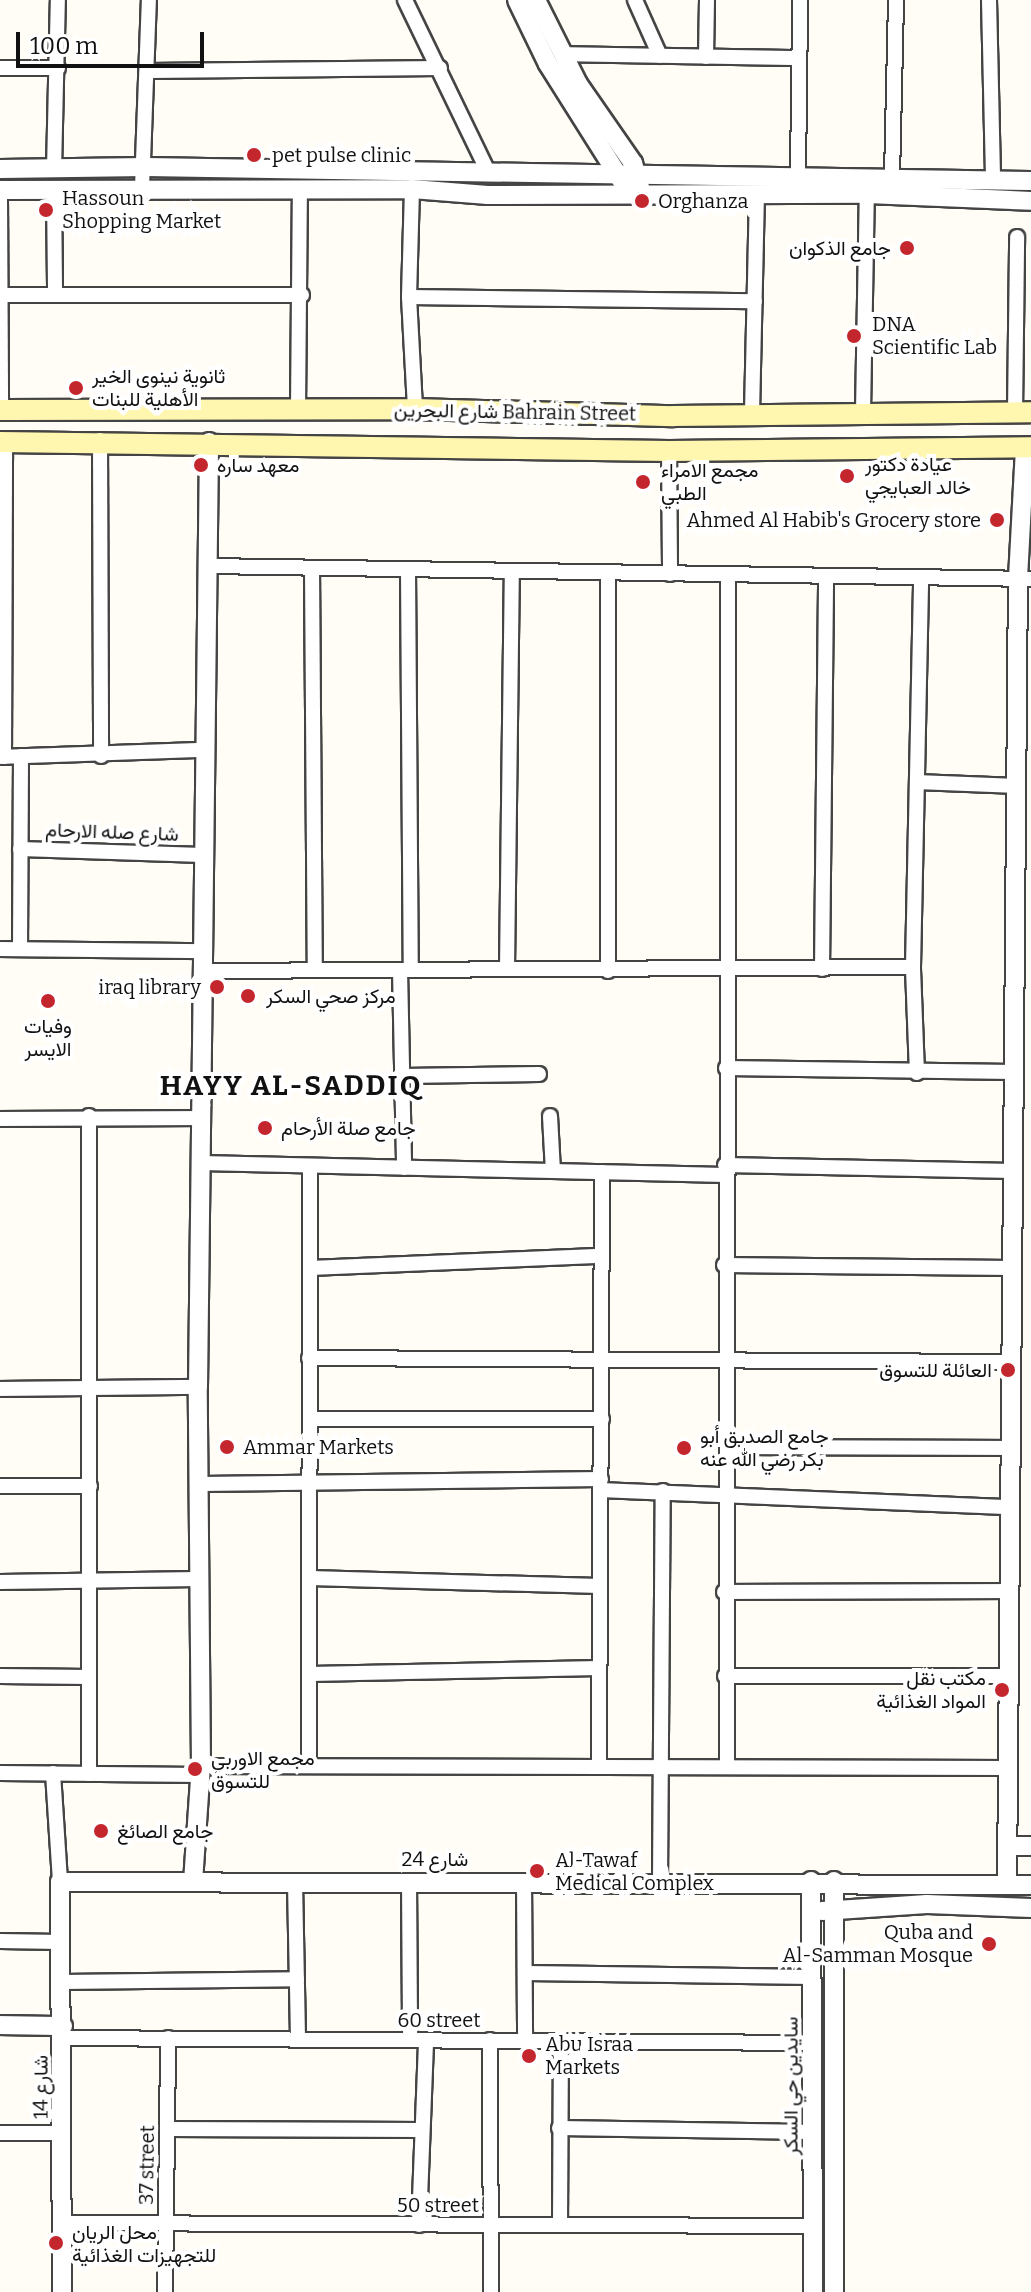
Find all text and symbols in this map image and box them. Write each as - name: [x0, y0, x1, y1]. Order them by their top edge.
- scale bar: [20, 16, 208, 66]
- text: 100 m: [30, 32, 98, 60]
- place label: pet pulse clinic: [272, 143, 411, 167]
- marker: pet pulse clinic: [243, 144, 265, 166]
- place label: Hassoun Shopping Market: [62, 186, 221, 233]
- place label: Orghanza: [658, 189, 749, 213]
- marker: Orghanza: [633, 192, 651, 210]
- marker: Hassoun Shopping Market: [37, 201, 55, 219]
- place label: جامع الذكوان: [789, 236, 891, 260]
- marker: جامع الذكوان: [898, 239, 916, 257]
- place label: DNA Scientific Lab: [872, 312, 997, 359]
- marker: DNA Scientific Lab: [843, 325, 865, 347]
- place label: ثانوية نينوى الخير الأهلية للبنات: [92, 364, 225, 411]
- marker: ثانوية نينوى الخير الأهلية للبنات: [67, 379, 85, 397]
- street label: شارع البحرين Bahrain Street: [394, 398, 636, 426]
- place label: عيادة دكتور خالد العبايجي: [865, 452, 971, 499]
- place label: معهد ساره: [217, 453, 299, 477]
- marker: معهد ساره: [192, 456, 210, 474]
- place label: مجمع الامراء الطبي: [661, 458, 759, 505]
- marker: عيادة دكتور خالد العبايجي: [836, 465, 858, 487]
- marker: مجمع الامراء الطبي: [632, 471, 654, 493]
- place label: Ahmed Al Habib's Grocery store: [687, 508, 981, 532]
- marker: Ahmed Al Habib's Grocery store: [988, 511, 1006, 529]
- street label: شارع صله الارحام: [45, 818, 179, 846]
- place label: iraq library: [98, 975, 201, 999]
- marker: iraq library: [208, 978, 226, 996]
- place label: مركز صحي السكر: [266, 984, 396, 1008]
- marker: مركز صحي السكر: [237, 985, 259, 1007]
- marker: وفيات الايسر: [39, 992, 57, 1010]
- place label: وفيات الايسر: [24, 1014, 72, 1061]
- district label: HAYY AL-SADDIQ: [160, 1069, 422, 1103]
- place label: جامع صلة الأرحام: [281, 1116, 416, 1140]
- marker: جامع صلة الأرحام: [256, 1119, 274, 1137]
- place label: العائلة للتسوق: [879, 1358, 992, 1382]
- marker: العائلة للتسوق: [999, 1361, 1017, 1379]
- place label: جامع الصديق أبو بكر رضي الله عنه: [700, 1424, 829, 1471]
- place label: Ammar Markets: [243, 1435, 394, 1459]
- marker: Ammar Markets: [218, 1438, 236, 1456]
- marker: جامع الصديق أبو بكر رضي الله عنه: [675, 1439, 693, 1457]
- place label: مكتب نقل المواد الغذائية: [876, 1666, 986, 1713]
- marker: مكتب نقل المواد الغذائية: [993, 1681, 1011, 1699]
- place label: مجمع الاوربي للتسوق: [211, 1746, 315, 1793]
- marker: مجمع الاوربي للتسوق: [186, 1760, 204, 1778]
- place label: جامع الصائغ: [117, 1819, 213, 1843]
- marker: جامع الصائغ: [92, 1822, 110, 1840]
- street label: شارع 24: [402, 1847, 468, 1871]
- place label: Al-Tawaf Medical Complex: [555, 1848, 714, 1895]
- marker: Al-Tawaf Medical Complex: [526, 1860, 548, 1882]
- place label: Quba and Al-Samman Mosque: [783, 1920, 973, 1967]
- marker: Quba and Al-Samman Mosque: [980, 1935, 998, 1953]
- street label: 60 street: [398, 2008, 480, 2032]
- street label: سايدين حي السكر: [779, 2017, 803, 2155]
- place label: Abu Israa Markets: [545, 2032, 633, 2079]
- marker: Abu Israa Markets: [520, 2047, 538, 2065]
- street label: شارع 14: [29, 2055, 53, 2119]
- street label: 37 street: [134, 2125, 160, 2205]
- street label: 50 street: [397, 2193, 479, 2217]
- place label: محل الريان للتجهيزات الغذائية: [72, 2220, 216, 2267]
- marker: محل الريان للتجهيزات الغذائية: [47, 2234, 65, 2252]

